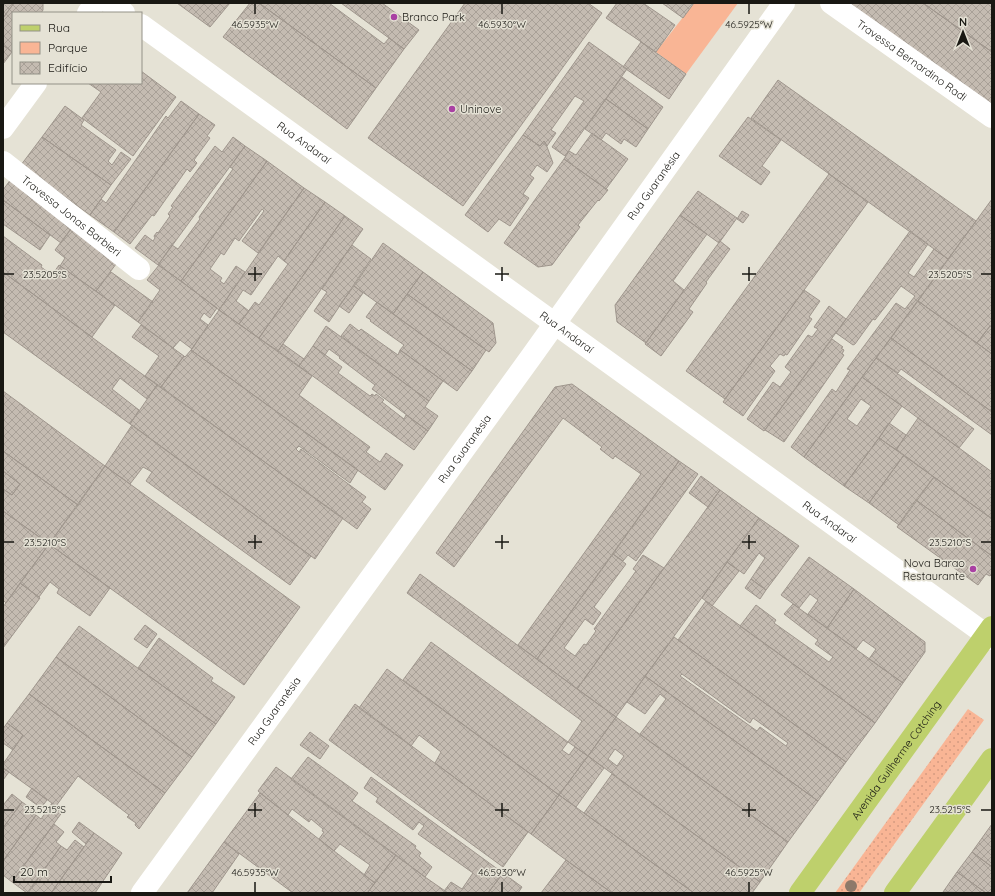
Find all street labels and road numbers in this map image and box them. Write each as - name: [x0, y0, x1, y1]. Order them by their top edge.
- street label: Travessa Bernardino Radi: [854, 16, 970, 104]
- street label: Rua Andaraí: [274, 118, 334, 167]
- street label: Rua Guaranésia: [624, 148, 683, 223]
- street label: Travessa Jonas Barbieri: [19, 172, 124, 259]
- street label: Rua Andaraí: [537, 308, 597, 357]
- street label: Rua Guaranésia: [435, 412, 494, 486]
- street label: Rua Andaraí: [800, 498, 860, 546]
- street label: Rua Guaranésia: [245, 674, 304, 748]
- street label: Avenida Guilherme Cotching: [848, 698, 944, 822]

